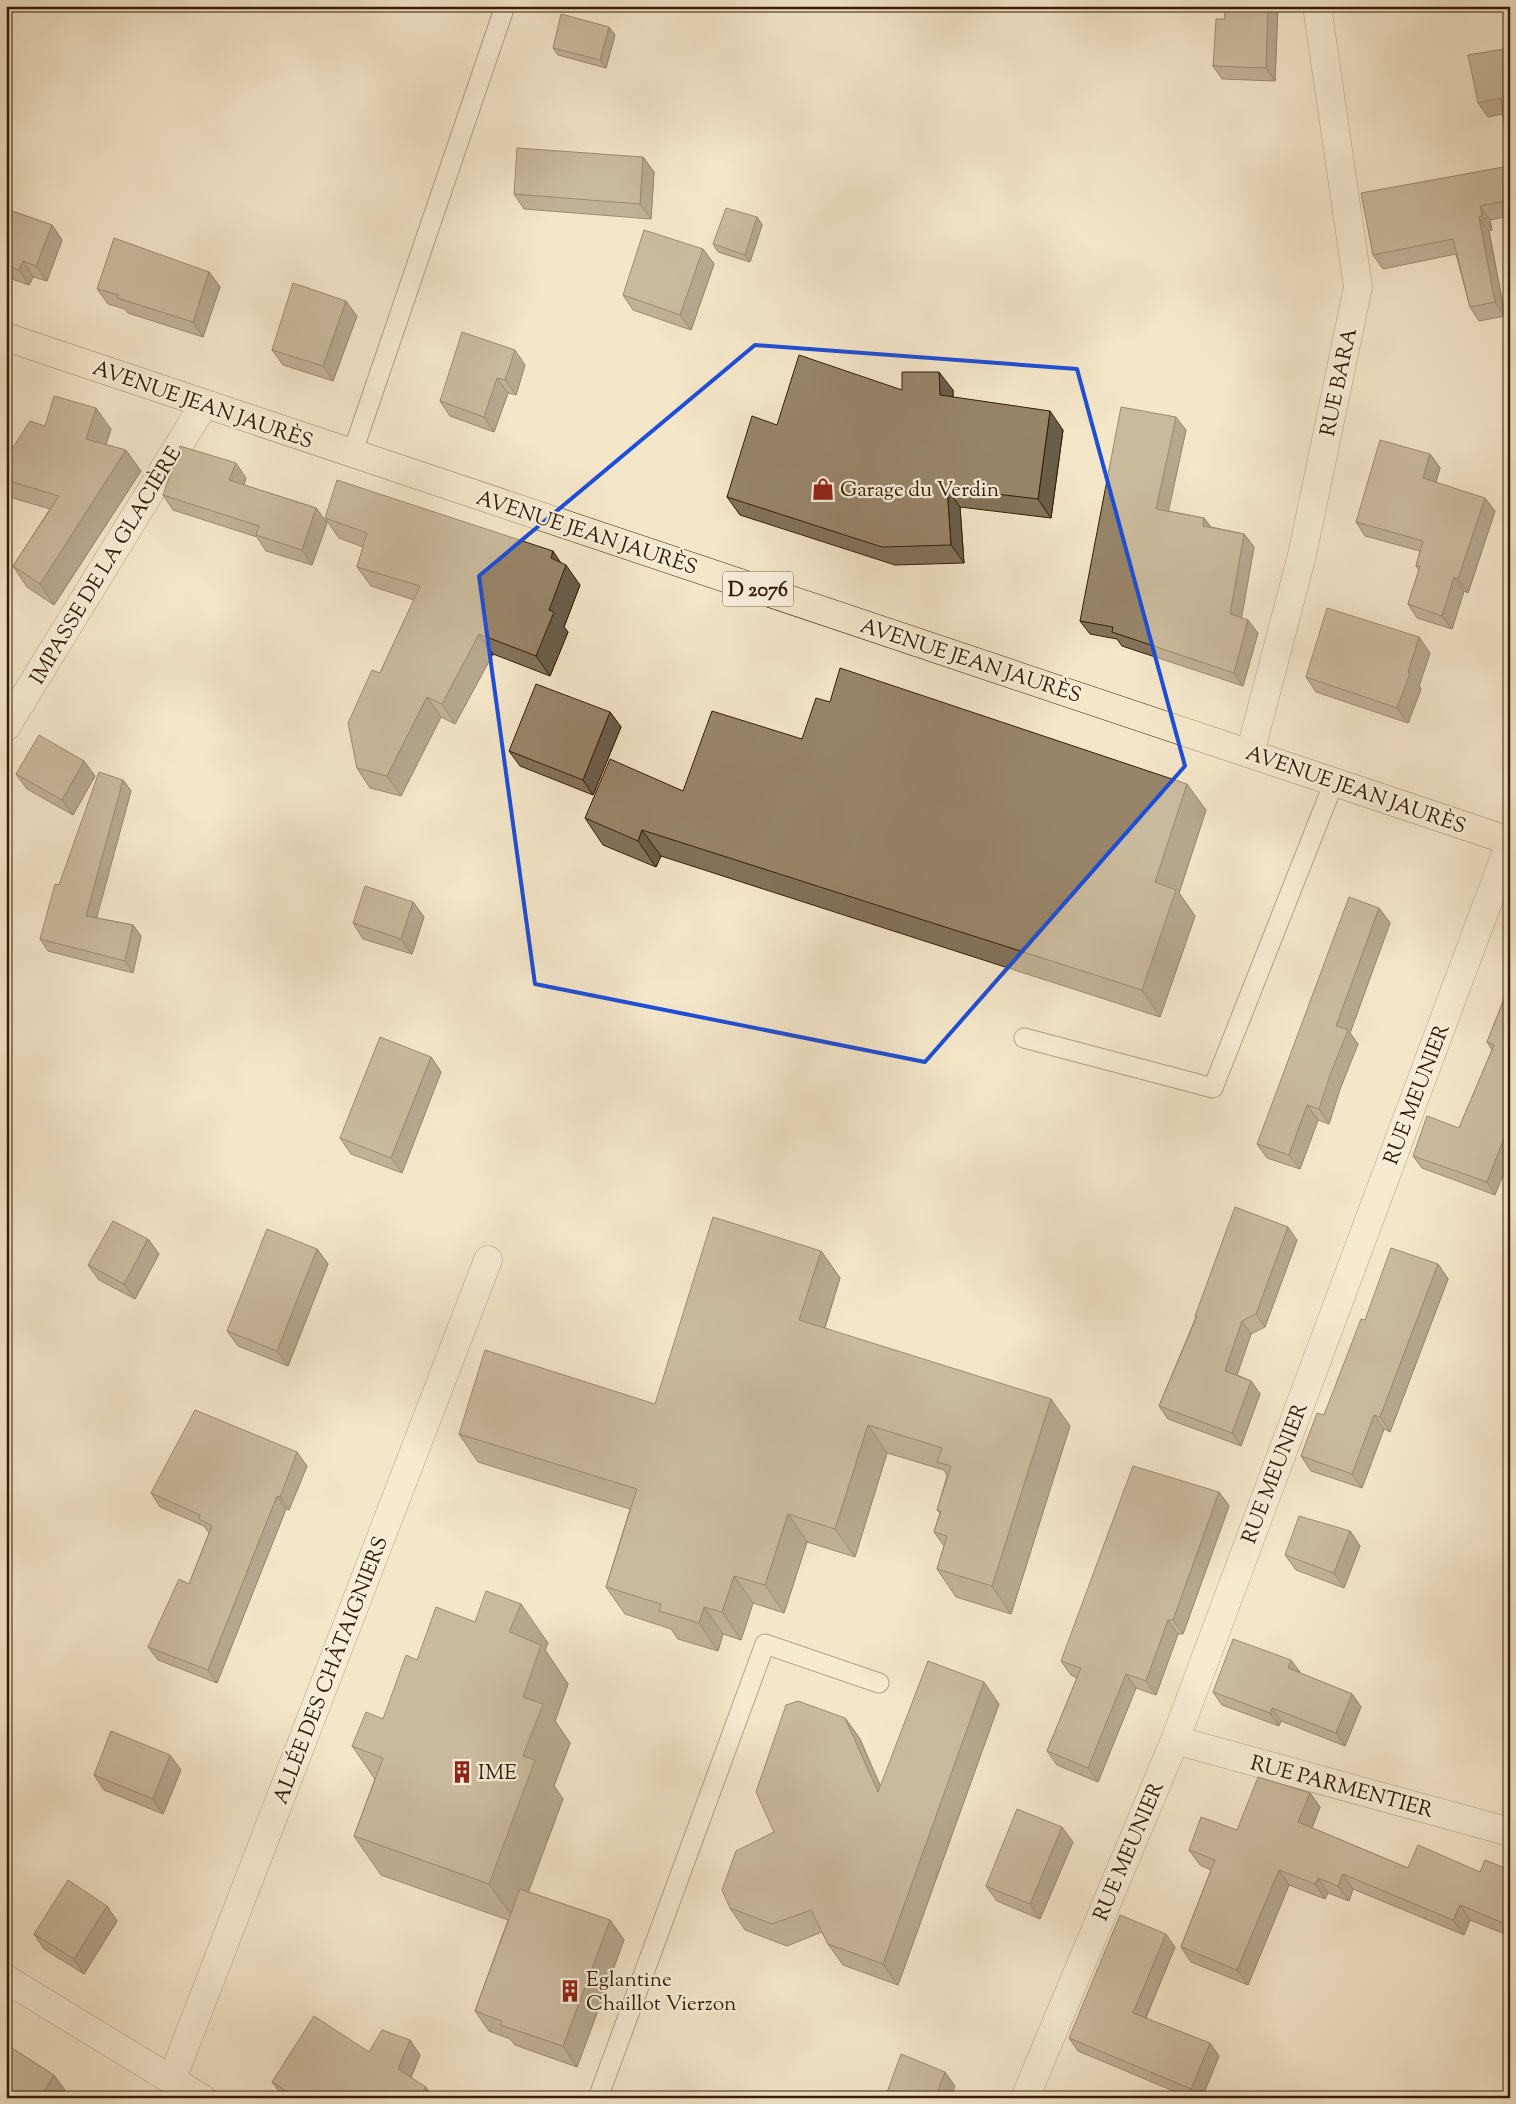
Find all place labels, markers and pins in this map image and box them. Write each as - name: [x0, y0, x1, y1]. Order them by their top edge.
- shop icon: Garage du Verdin: [810, 476, 836, 502]
- place label: Garage du Verdin: [840, 476, 999, 506]
- building icon: IME: [449, 1759, 475, 1785]
- place label: IME: [478, 1759, 517, 1789]
- place label: Eglantine Chaillot Vierzon: [586, 1966, 737, 2020]
- building icon: Eglantine Chaillot Vierzon: [557, 1978, 583, 2004]

